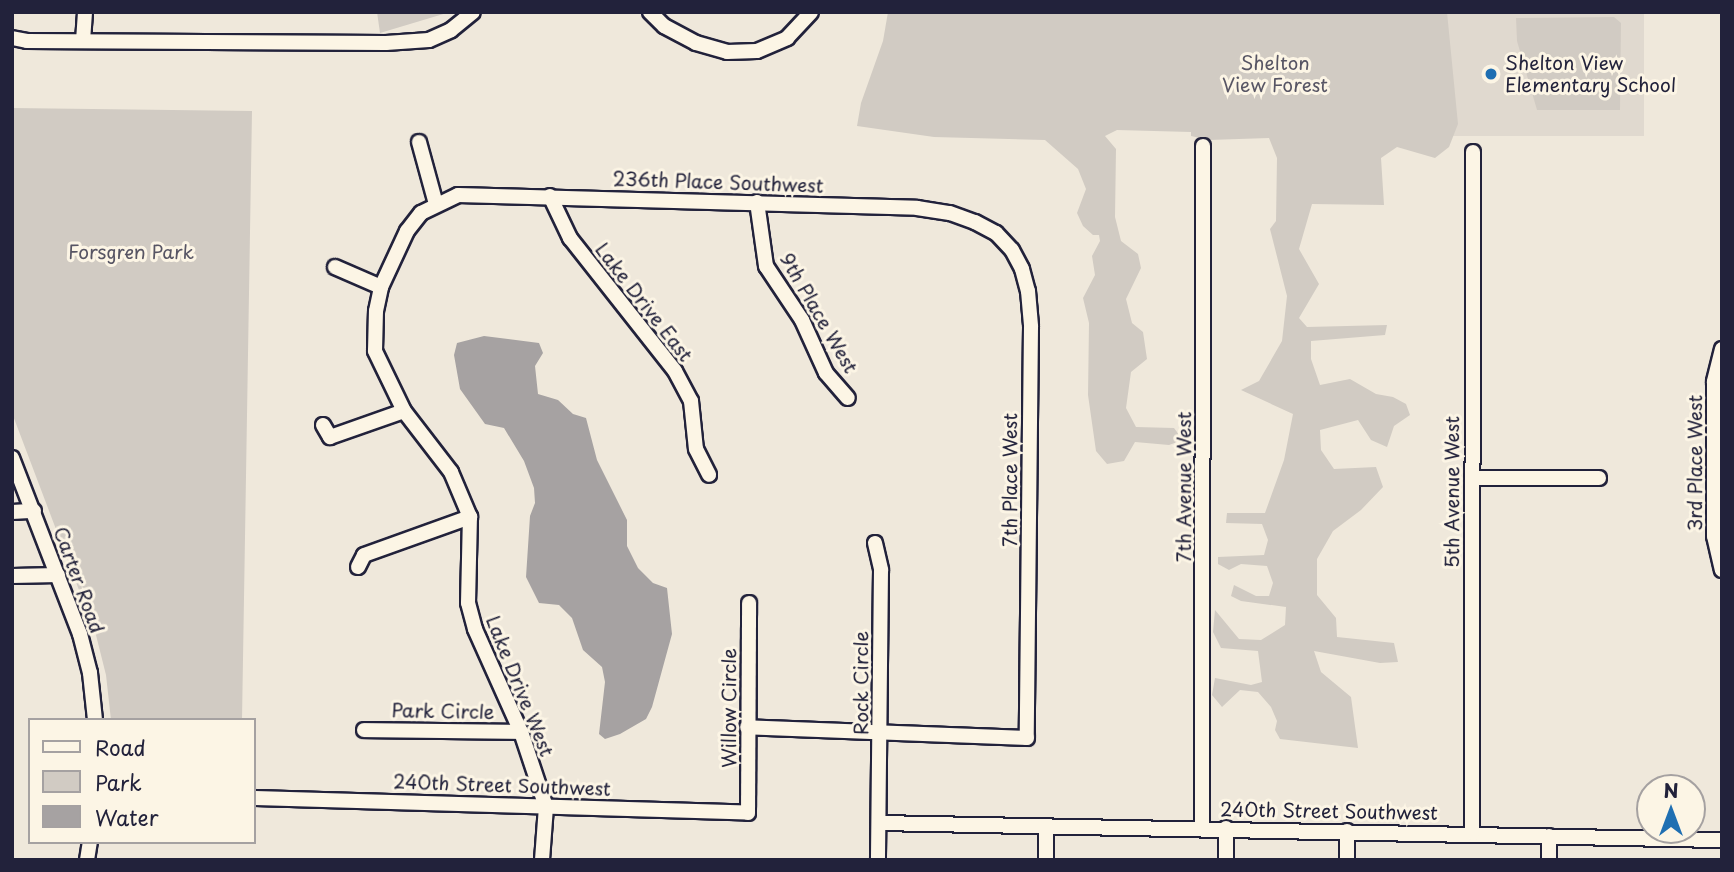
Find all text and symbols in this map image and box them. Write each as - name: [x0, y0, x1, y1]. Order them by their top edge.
- park label: Shelton View Forest: [1222, 52, 1328, 96]
- place label: Shelton View Elementary School: [1505, 52, 1676, 96]
- marker: Shelton View Elementary School: [1483, 66, 1499, 82]
- street label: 236th Place Southwest: [612, 167, 824, 197]
- street label: Lake Drive East: [591, 238, 697, 366]
- park label: Forsgren Park: [67, 241, 195, 263]
- street label: 9th Place West: [775, 249, 863, 377]
- street label: 3rd Place West: [1684, 394, 1706, 532]
- street label: 7th Avenue West: [1173, 411, 1195, 563]
- street label: 7th Place West: [999, 413, 1021, 547]
- street label: 5th Avenue West: [1441, 416, 1463, 568]
- street label: Carter Road: [49, 523, 109, 637]
- street label: Lake Drive West: [482, 613, 558, 759]
- street label: Rock Circle: [850, 631, 872, 735]
- street label: Willow Circle: [718, 648, 740, 768]
- street label: Park Circle: [391, 699, 495, 723]
- legend: [28, 718, 256, 844]
- text: Road: [95, 731, 146, 763]
- text: Park: [95, 766, 142, 798]
- street label: 240th Street Southwest: [392, 770, 612, 800]
- north arrow: [1636, 774, 1706, 844]
- text: N: [1663, 776, 1679, 804]
- street label: 240th Street Southwest: [1219, 798, 1439, 824]
- text: Water: [95, 801, 158, 833]

